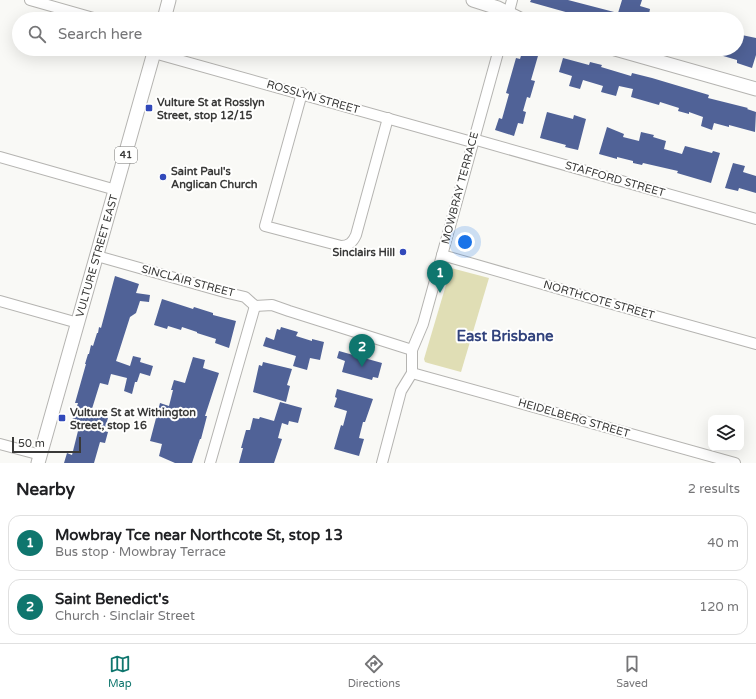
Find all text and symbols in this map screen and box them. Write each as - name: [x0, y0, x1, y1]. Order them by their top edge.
- search box: [12, 12, 744, 56]
- icon: search: [26, 23, 48, 45]
- text: Search here: [58, 25, 142, 43]
- street label: ROSSLYN STREET: [265, 78, 361, 117]
- place label: Vulture St at Rosslyn Street, stop 12/15: [157, 96, 265, 123]
- marker: Vulture St at Rosslyn Street, stop 12/15: [144, 103, 154, 113]
- street label: MOWBRAY TERRACE: [439, 130, 481, 246]
- road number: 41: [115, 147, 137, 163]
- street label: STAFFORD STREET: [564, 159, 667, 200]
- place label: Saint Paul's Anglican Church: [171, 165, 258, 192]
- marker: Saint Paul's Anglican Church: [158, 172, 168, 182]
- street label: VULTURE STREET EAST: [73, 193, 121, 319]
- your location: [455, 232, 475, 252]
- place label: Sinclairs Hill: [333, 246, 395, 259]
- marker: Sinclairs Hill: [398, 247, 408, 257]
- pin: 1: [427, 260, 453, 293]
- street label: SINCLAIR STREET: [140, 262, 236, 300]
- street label: NORTHCOTE STREET: [542, 278, 656, 322]
- district label: East Brisbane: [456, 327, 554, 345]
- pin: 2: [349, 334, 375, 367]
- street label: HEIDELBERG STREET: [517, 396, 632, 440]
- place label: Vulture St at Withington Street, stop 16: [70, 406, 196, 433]
- marker: Vulture St at Withington Street, stop 16: [57, 413, 67, 423]
- map controls: [708, 415, 744, 451]
- button: layers: [708, 415, 744, 451]
- scale bar: [12, 435, 81, 454]
- text: 50 m: [18, 437, 45, 450]
- text: Nearby: [16, 479, 75, 500]
- text: 2 results: [688, 481, 740, 497]
- text: Mowbray Tce near Northcote St, stop 13: [55, 526, 343, 544]
- text: 1: [26, 535, 34, 551]
- text: 40 m: [707, 535, 739, 551]
- text: Bus stop · Mowbray Terrace: [55, 544, 226, 560]
- text: Saint Benedict's: [55, 590, 169, 608]
- text: 2: [26, 599, 34, 615]
- text: 120 m: [699, 599, 739, 615]
- text: Church · Sinclair Street: [55, 608, 195, 624]
- tab: Map: [108, 653, 132, 690]
- tab: Directions: [348, 653, 400, 690]
- tab: Saved: [616, 653, 648, 690]

